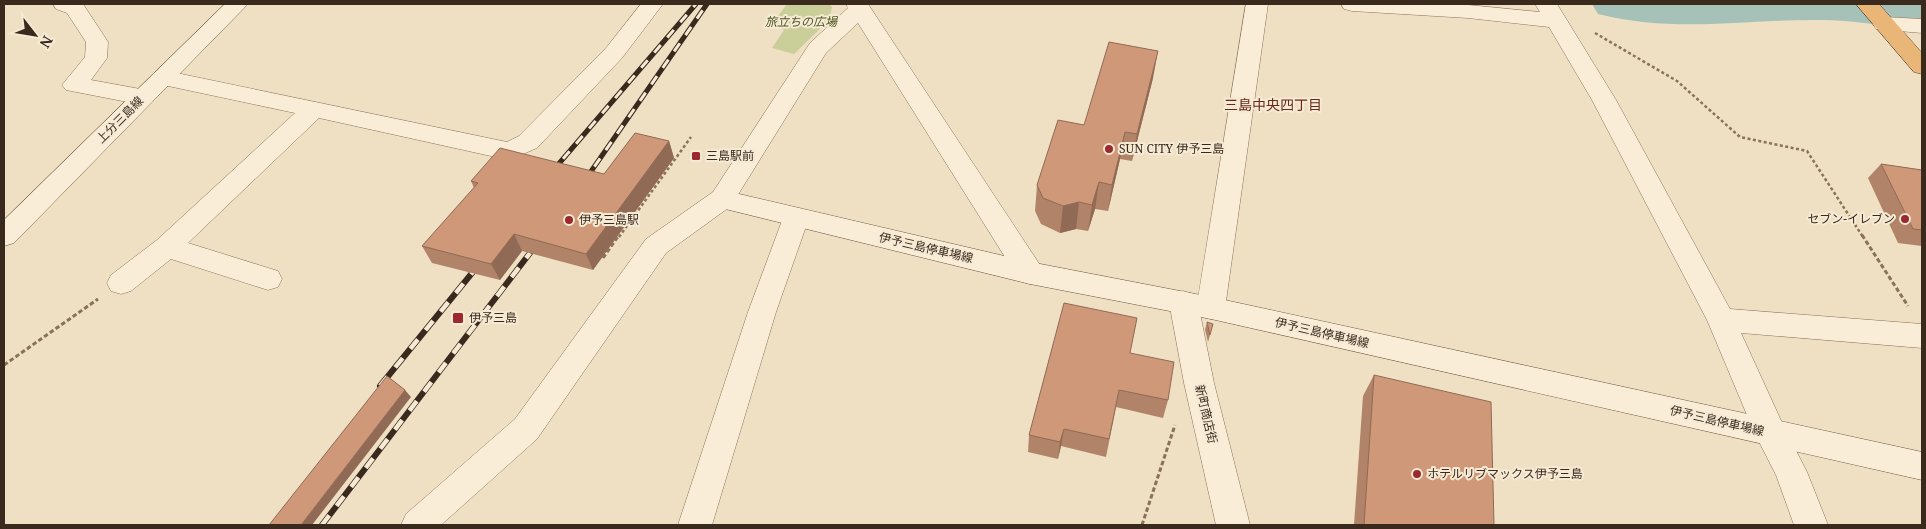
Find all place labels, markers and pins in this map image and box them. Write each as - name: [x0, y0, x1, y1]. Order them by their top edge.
- place label: SUN CITY 伊予三島: [1119, 140, 1224, 157]
- marker: SUN CITY 伊予三島: [1103, 143, 1115, 155]
- place label: 三島駅前: [706, 147, 754, 164]
- marker: 三島駅前: [690, 150, 702, 162]
- place label: セブン-イレブン: [1807, 210, 1895, 227]
- place label: 伊予三島駅: [579, 211, 639, 228]
- marker: セブン-イレブン: [1899, 213, 1911, 225]
- marker: 伊予三島駅: [563, 214, 575, 226]
- place label: 伊予三島: [469, 309, 517, 326]
- marker: 伊予三島: [451, 311, 465, 325]
- place label: ホテルリブマックス伊予三島: [1427, 465, 1583, 482]
- marker: ホテルリブマックス伊予三島: [1411, 468, 1423, 480]

